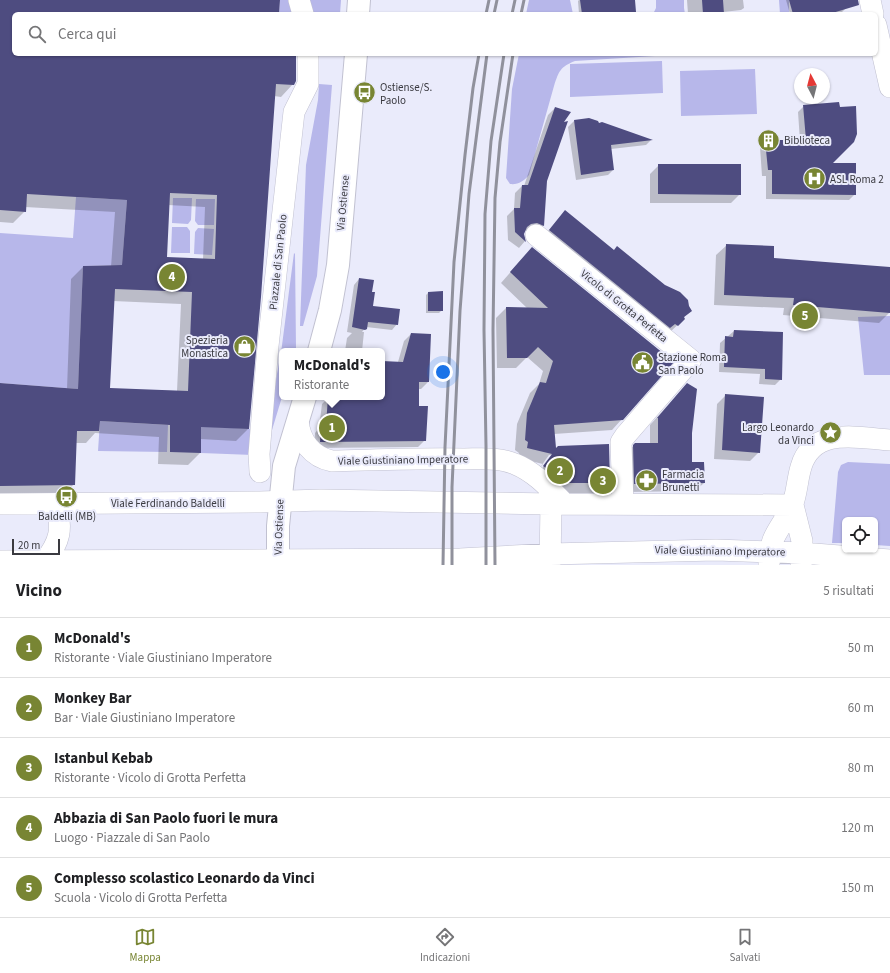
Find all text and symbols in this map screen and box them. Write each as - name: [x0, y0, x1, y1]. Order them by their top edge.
- search box: [12, 12, 878, 56]
- icon: search: [26, 23, 48, 45]
- text: Cerca qui: [58, 24, 117, 45]
- north arrow: [794, 68, 830, 104]
- bus stop icon: Ostiense/S. Paolo: [351, 80, 377, 106]
- place label: Ostiense/S. Paolo: [380, 80, 432, 108]
- building icon: Biblioteca: [755, 127, 781, 153]
- place label: Biblioteca: [784, 133, 830, 148]
- hospital icon: ASL Roma 2: [801, 166, 827, 192]
- place label: ASL Roma 2: [830, 172, 884, 187]
- street label: Via Ostiense: [333, 174, 353, 231]
- street label: Piazzale di San Paolo: [266, 213, 290, 311]
- pin: 4: [159, 262, 185, 292]
- street label: Vicolo di Grotta Perfetta: [577, 266, 671, 346]
- pin: 5: [792, 301, 818, 331]
- place label: Spezieria Monastica: [181, 333, 228, 361]
- shop icon: Spezieria Monastica: [231, 333, 257, 359]
- popup: [279, 348, 385, 400]
- public building icon: Stazione Roma San Paolo: [629, 350, 655, 376]
- place label: Stazione Roma San Paolo: [658, 350, 726, 378]
- text: McDonald's: [294, 355, 370, 376]
- your location: [433, 362, 453, 382]
- text: Ristorante: [294, 376, 349, 394]
- pin: 1: [319, 413, 345, 443]
- place label: Largo Leonardo da Vinci: [742, 420, 814, 448]
- place icon: Largo Leonardo da Vinci: [817, 420, 843, 446]
- street label: Viale Giustiniano Imperatore: [338, 451, 469, 469]
- pin: 2: [547, 456, 573, 486]
- pin: 3: [590, 466, 616, 496]
- pharmacy icon: Farmacia Brunetti: [633, 467, 659, 493]
- place label: Farmacia Brunetti: [662, 467, 704, 495]
- bus stop icon: Baldelli (MB): [54, 483, 80, 509]
- street label: Viale Ferdinando Baldelli: [111, 496, 225, 511]
- street label: Via Ostiense: [271, 498, 287, 555]
- place label: Baldelli (MB): [38, 509, 96, 524]
- map controls: [842, 517, 878, 553]
- button: locate: [842, 517, 878, 553]
- scale bar: [12, 537, 60, 556]
- text: 20 m: [18, 538, 40, 553]
- street label: Viale Giustiniano Imperatore: [655, 542, 786, 560]
- text: Vicino: [16, 579, 62, 603]
- text: 5 risultati: [823, 582, 874, 600]
- text: McDonald's: [54, 628, 131, 649]
- text: 1: [26, 639, 32, 657]
- text: 50 m: [848, 639, 874, 657]
- text: Ristorante · Viale Giustiniano Imperatore: [54, 649, 272, 667]
- text: Monkey Bar: [54, 688, 132, 709]
- text: 2: [26, 699, 32, 717]
- text: 60 m: [848, 699, 874, 717]
- text: Bar · Viale Giustiniano Imperatore: [54, 709, 235, 727]
- text: Istanbul Kebab: [54, 748, 153, 769]
- text: 3: [26, 759, 32, 777]
- text: 80 m: [848, 759, 874, 777]
- text: Ristorante · Vicolo di Grotta Perfetta: [54, 769, 246, 787]
- text: Abbazia di San Paolo fuori le mura: [54, 808, 278, 829]
- text: 4: [26, 819, 32, 837]
- text: 120 m: [841, 819, 874, 837]
- text: Luogo · Piazzale di San Paolo: [54, 829, 210, 847]
- text: Complesso scolastico Leonardo da Vinci: [54, 868, 315, 889]
- text: 5: [26, 879, 32, 897]
- text: 150 m: [841, 879, 874, 897]
- text: Scuola · Vicolo di Grotta Perfetta: [54, 889, 227, 907]
- tab: Mappa: [130, 926, 161, 965]
- tab: Indicazioni: [420, 926, 470, 965]
- tab: Salvati: [729, 926, 760, 965]

